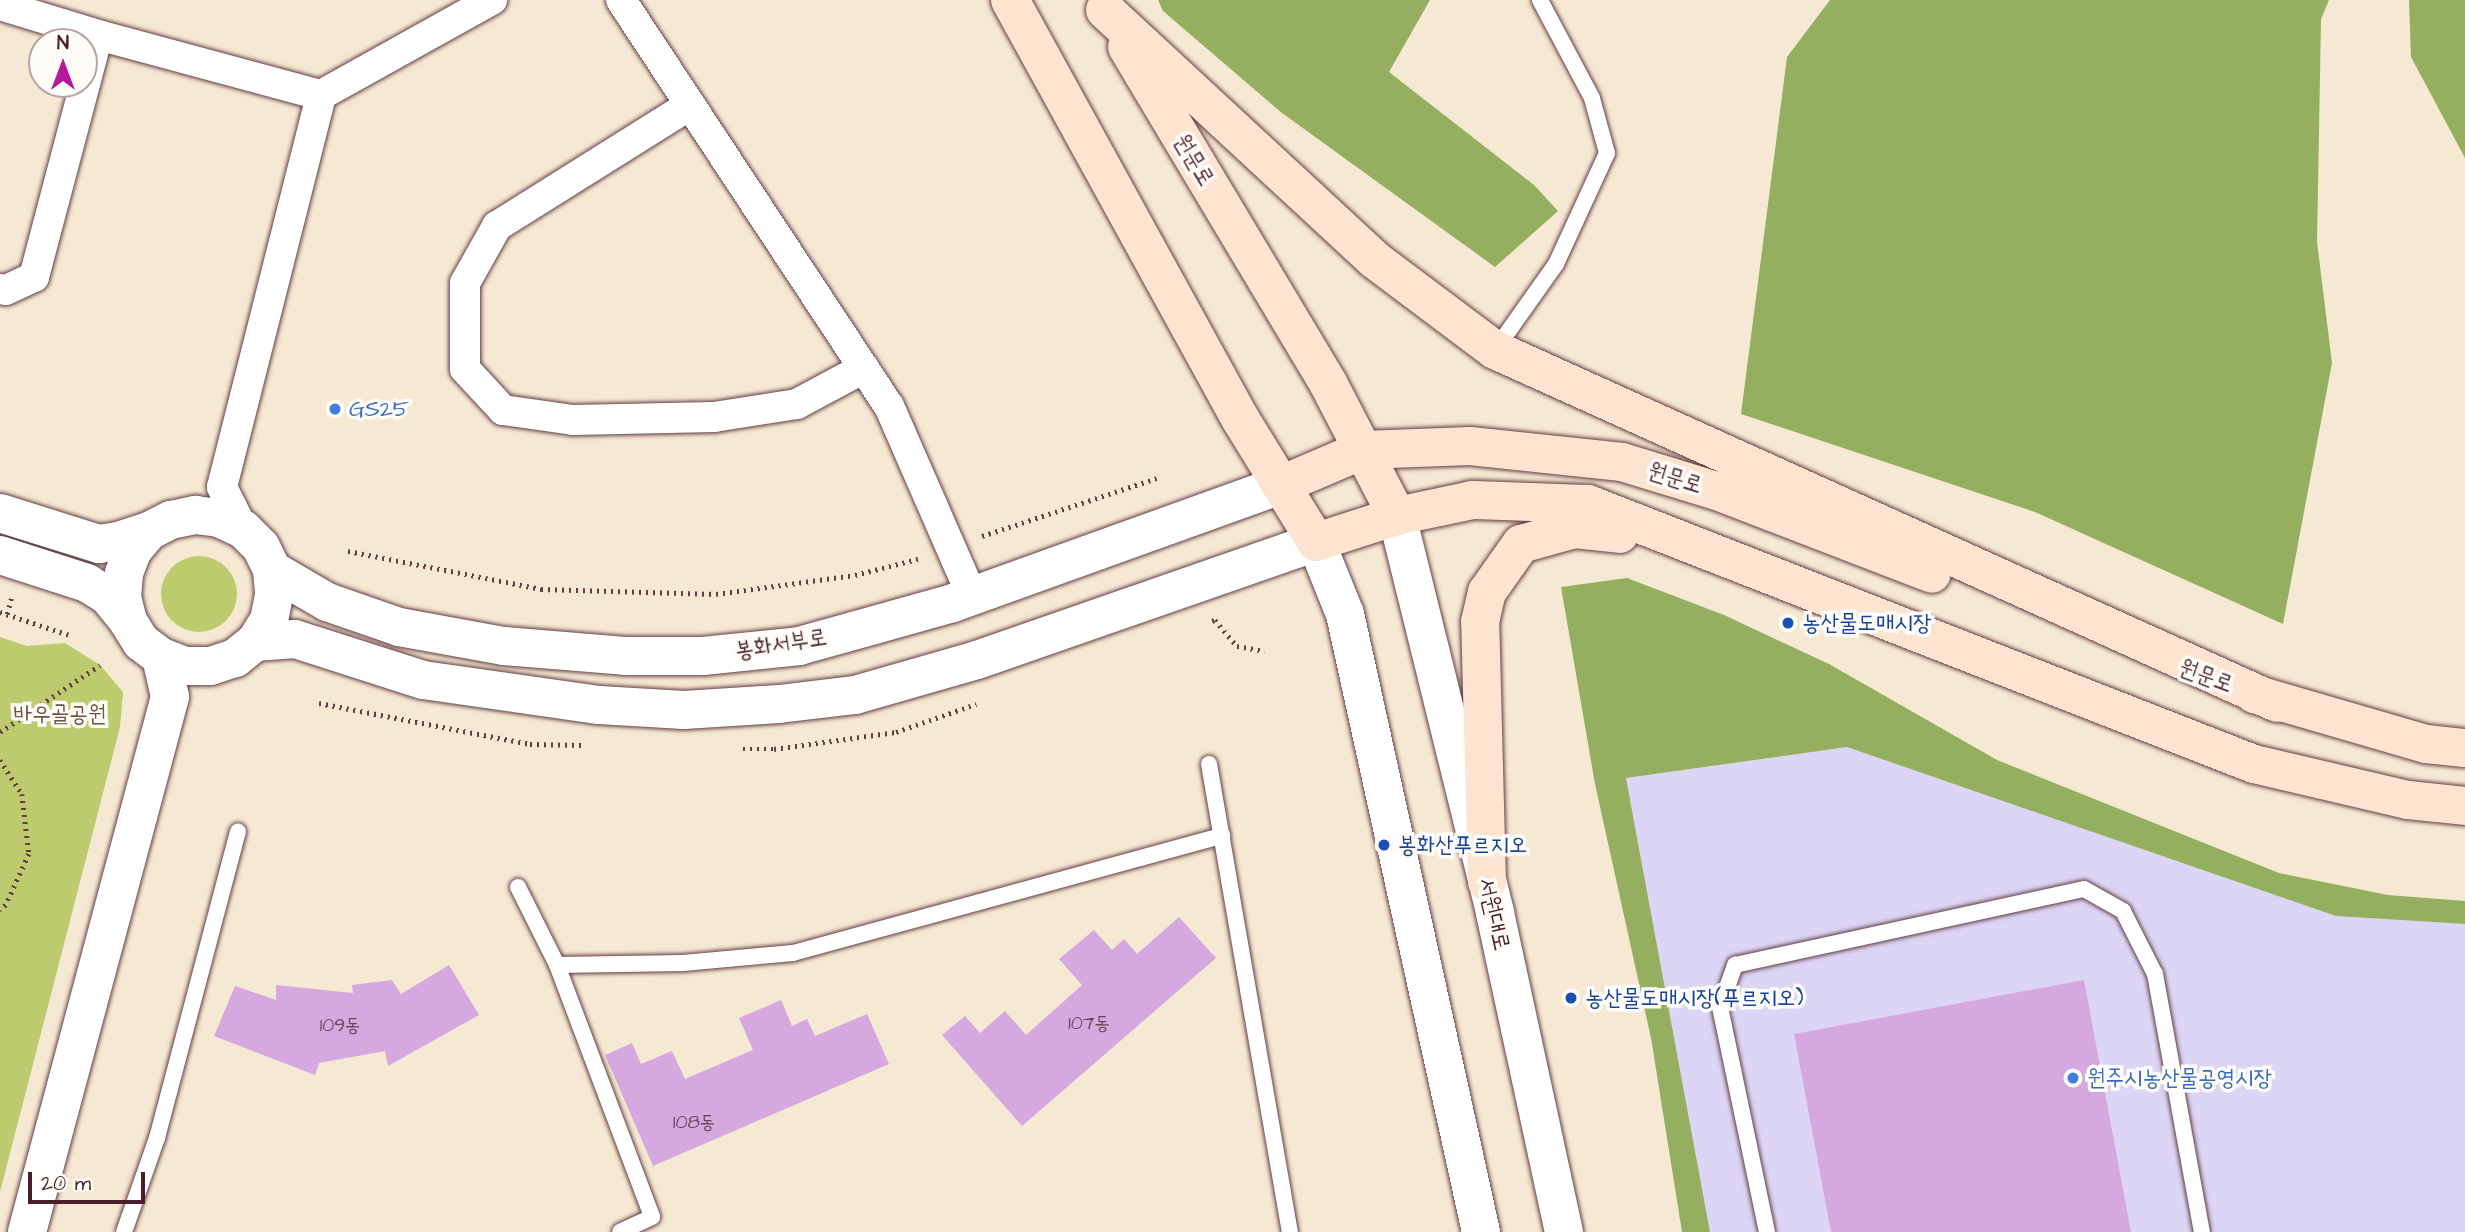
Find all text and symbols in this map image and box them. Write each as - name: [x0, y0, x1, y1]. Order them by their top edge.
- north arrow: [28, 28, 98, 98]
- text: N: [57, 30, 69, 57]
- street label: 원문로: [1168, 129, 1220, 191]
- place label: GS25: [349, 395, 409, 423]
- marker: GS25: [327, 401, 343, 417]
- street label: 원문로: [1644, 457, 1706, 499]
- place label: 농산물도매시장: [1802, 609, 1932, 637]
- marker: 농산물도매시장: [1780, 615, 1796, 631]
- street label: 봉화서부로: [733, 623, 829, 665]
- street label: 원문로: [2175, 654, 2237, 698]
- park label: 바우골공원: [14, 700, 106, 728]
- place label: 봉화산푸르지오: [1398, 831, 1528, 859]
- marker: 봉화산푸르지오: [1376, 837, 1392, 853]
- street label: 서원대로: [1472, 875, 1516, 953]
- place label: 농산물도매시장(푸르지오): [1585, 984, 1804, 1012]
- marker: 농산물도매시장(푸르지오): [1563, 990, 1579, 1006]
- house number: 107동: [1068, 1013, 1110, 1035]
- house number: 109동: [320, 1015, 360, 1037]
- place label: 원주시농산물공영시장: [2087, 1064, 2272, 1092]
- marker: 원주시농산물공영시장: [2065, 1070, 2081, 1086]
- house number: 108동: [673, 1112, 715, 1134]
- scale bar: [32, 1158, 149, 1202]
- text: 20 m: [41, 1169, 91, 1198]

